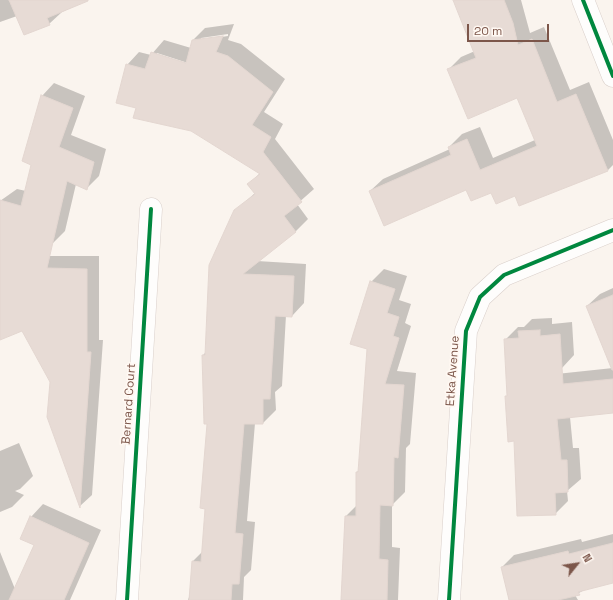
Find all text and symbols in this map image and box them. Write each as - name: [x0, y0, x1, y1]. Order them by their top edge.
- scale bar: [469, 16, 551, 42]
- text: 20 m: [474, 23, 502, 39]
- street label: Etka Avenue: [443, 335, 463, 407]
- street label: Bernard Court: [119, 363, 139, 445]
- north arrow: [557, 544, 597, 584]
- text: N: [579, 551, 595, 565]

